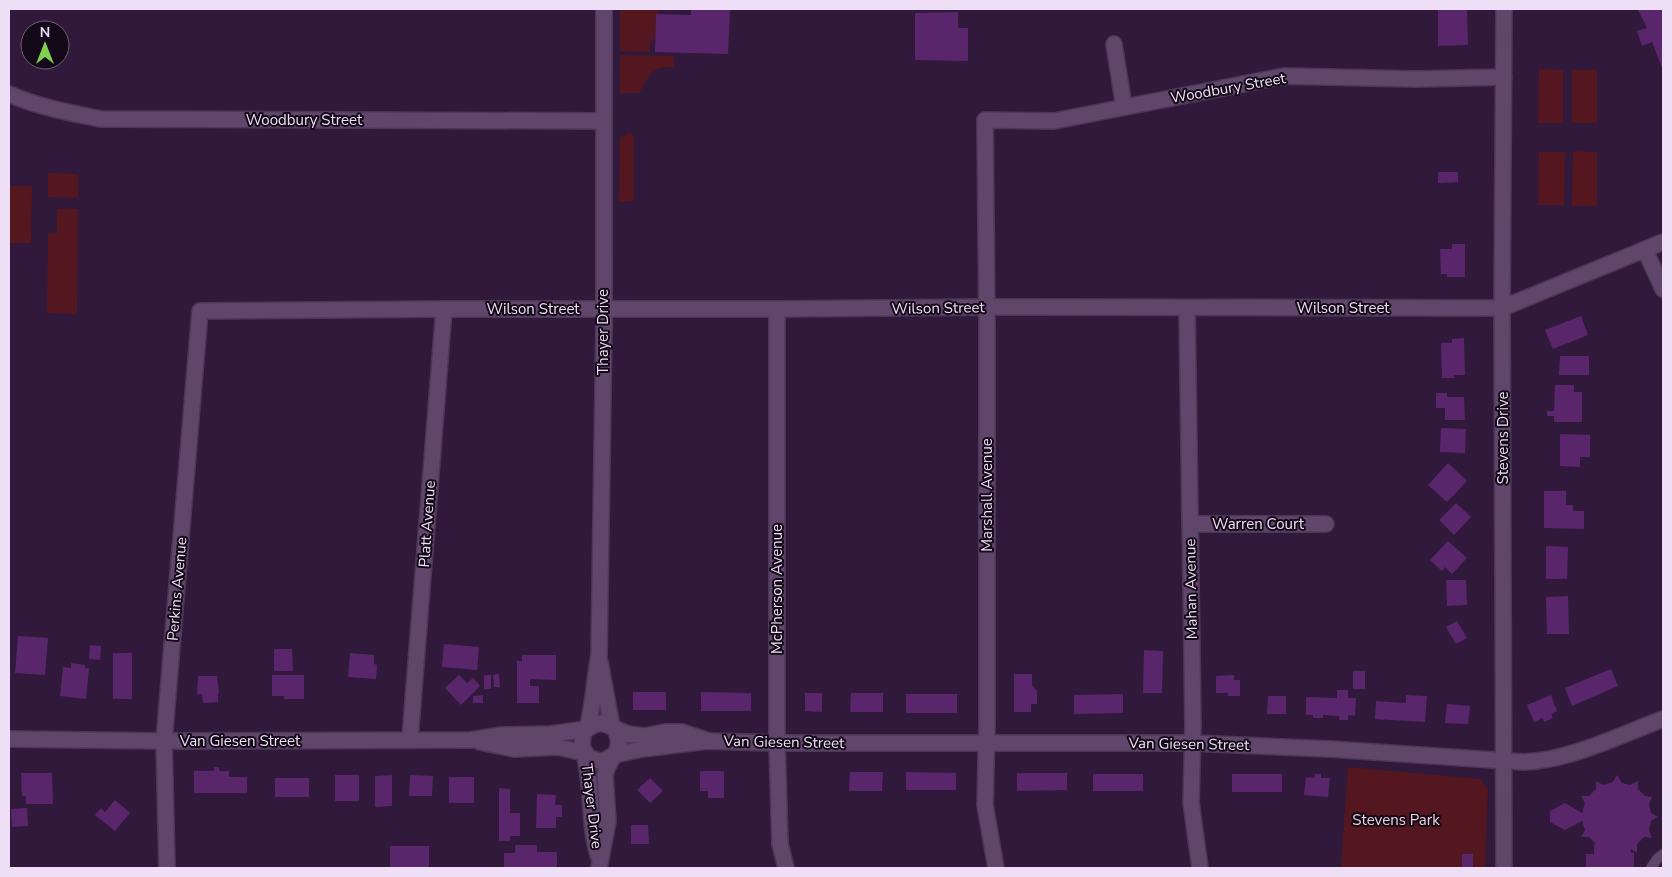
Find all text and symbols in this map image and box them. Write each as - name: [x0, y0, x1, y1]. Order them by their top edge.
- north arrow: [20, 20, 70, 70]
- text: N: [40, 23, 50, 42]
- street label: Woodbury Street: [1169, 68, 1288, 108]
- street label: Woodbury Street: [246, 110, 363, 130]
- street label: Thayer Drive: [593, 289, 613, 375]
- street label: Wilson Street: [891, 297, 986, 319]
- street label: Wilson Street: [1296, 298, 1390, 318]
- street label: Wilson Street: [486, 299, 580, 319]
- street label: Stevens Drive: [1493, 391, 1513, 485]
- street label: Marshall Avenue: [977, 438, 997, 552]
- street label: Platt Avenue: [414, 480, 440, 568]
- street label: Warren Court: [1212, 514, 1305, 534]
- street label: McPherson Avenue: [767, 524, 787, 654]
- street label: Perkins Avenue: [162, 536, 192, 642]
- street label: Mahan Avenue: [1180, 538, 1202, 640]
- street label: Van Giesen Street: [179, 731, 301, 751]
- street label: Van Giesen Street: [723, 731, 845, 753]
- street label: Van Giesen Street: [1128, 733, 1250, 755]
- street label: Thayer Drive: [577, 762, 607, 850]
- park label: Stevens Park: [1352, 810, 1440, 830]

